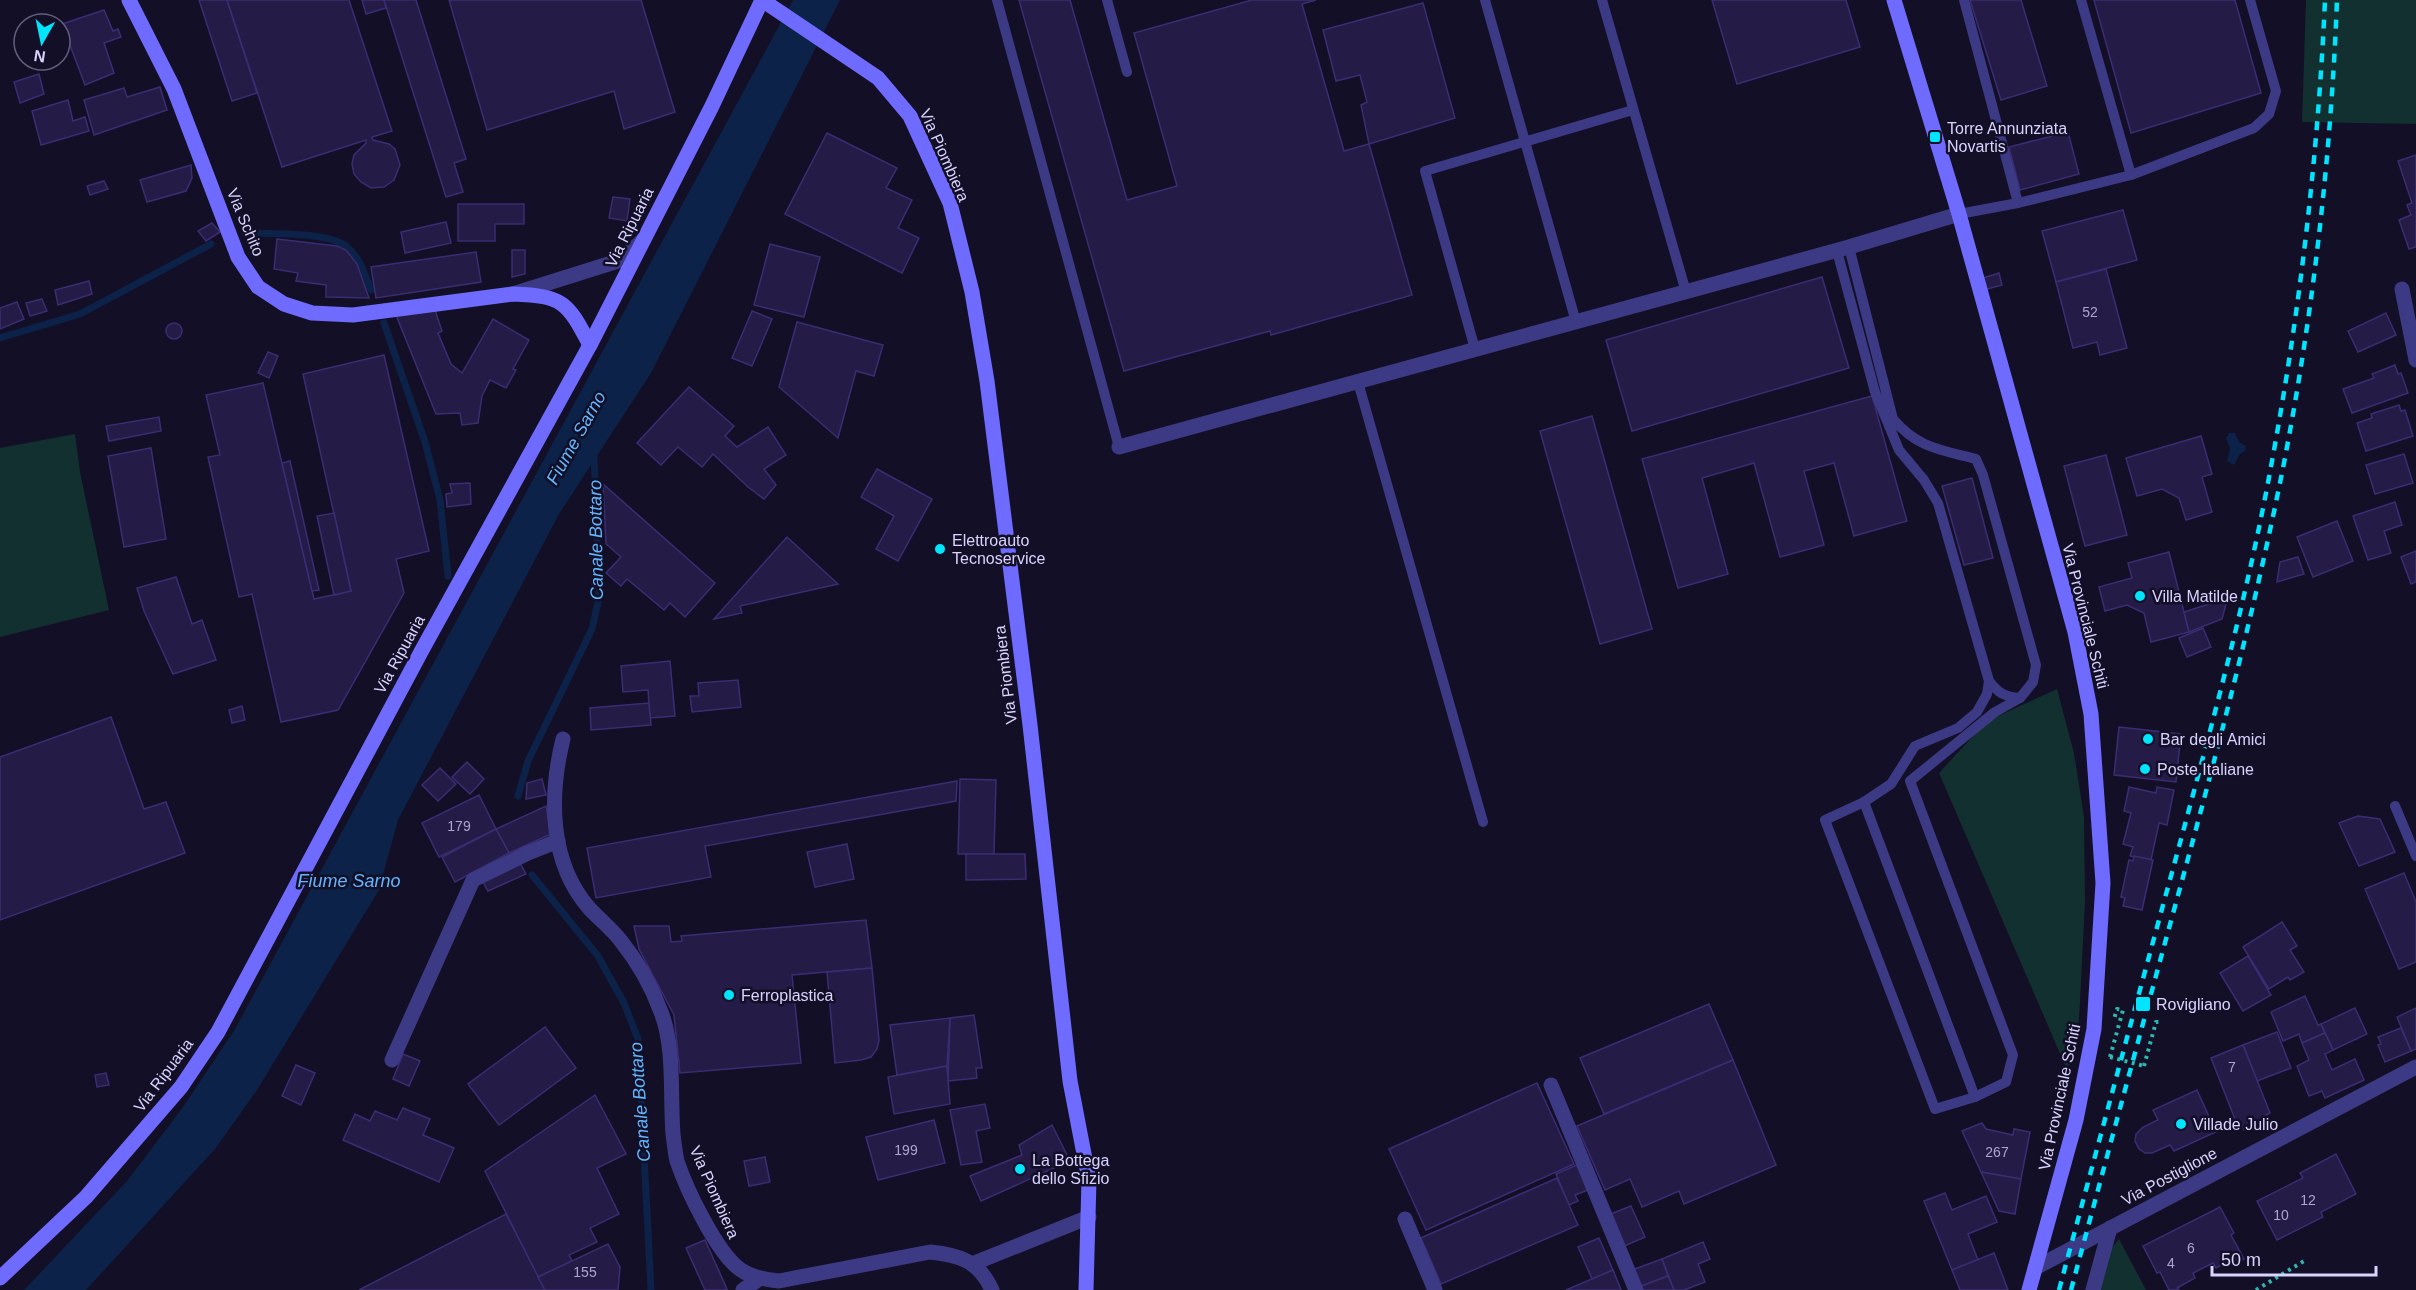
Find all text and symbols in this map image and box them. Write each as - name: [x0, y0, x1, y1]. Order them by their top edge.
- north arrow: [12, 12, 72, 72]
- text: N: [33, 47, 47, 66]
- street label: Via Piombiera: [917, 106, 973, 204]
- place label: Torre Annunziata Novartis: [1947, 120, 2067, 155]
- marker: Torre Annunziata Novartis: [1928, 130, 1942, 144]
- street label: Via Ripuaria: [602, 185, 657, 270]
- street label: Via Schito: [224, 186, 267, 259]
- house number: 52: [2082, 304, 2098, 320]
- water label: Fiume Sarno: [542, 388, 610, 488]
- water label: Canale Bottaro: [585, 480, 607, 600]
- place label: Elettroauto Tecnoservice: [952, 532, 1045, 567]
- marker: Elettroauto Tecnoservice: [933, 542, 947, 556]
- street label: Via Provinciale Schiti: [2059, 542, 2112, 691]
- place label: Villa Matilde: [2152, 588, 2238, 605]
- marker: Villa Matilde: [2133, 589, 2147, 603]
- street label: Via Ripuaria: [371, 612, 428, 696]
- street label: Via Piombiera: [991, 625, 1020, 725]
- place label: Bar degli Amici: [2160, 731, 2266, 748]
- marker: Bar degli Amici: [2141, 732, 2155, 746]
- place label: Poste Italiane: [2157, 761, 2254, 778]
- marker: Poste Italiane: [2138, 762, 2152, 776]
- house number: 179: [447, 818, 471, 834]
- water label: Fiume Sarno: [297, 871, 401, 891]
- place label: Ferroplastica: [741, 987, 834, 1004]
- marker: Ferroplastica: [722, 988, 736, 1002]
- marker: Rovigliano: [2134, 995, 2152, 1013]
- place label: Rovigliano: [2156, 996, 2231, 1013]
- street label: Via Provinciale Schiti: [2036, 1022, 2083, 1172]
- street label: Via Ripuaria: [130, 1035, 196, 1115]
- water label: Canale Bottaro: [626, 1041, 654, 1163]
- house number: 7: [2228, 1059, 2236, 1075]
- place label: Villade Julio: [2193, 1116, 2278, 1133]
- marker: Villade Julio: [2174, 1117, 2188, 1131]
- house number: 199: [894, 1142, 918, 1158]
- street label: Via Piombiera: [687, 1143, 743, 1241]
- house number: 267: [1985, 1144, 2009, 1160]
- street label: Via Postiglione: [2119, 1144, 2220, 1209]
- place label: La Bottega dello Sfizio: [1032, 1152, 1110, 1187]
- marker: La Bottega dello Sfizio: [1013, 1162, 1027, 1176]
- house number: 12: [2300, 1192, 2316, 1208]
- house number: 10: [2273, 1207, 2289, 1223]
- scale bar: [2212, 1239, 2376, 1277]
- house number: 6: [2187, 1240, 2195, 1256]
- text: 50 m: [2221, 1250, 2261, 1270]
- house number: 4: [2167, 1255, 2175, 1271]
- house number: 155: [573, 1264, 597, 1280]

